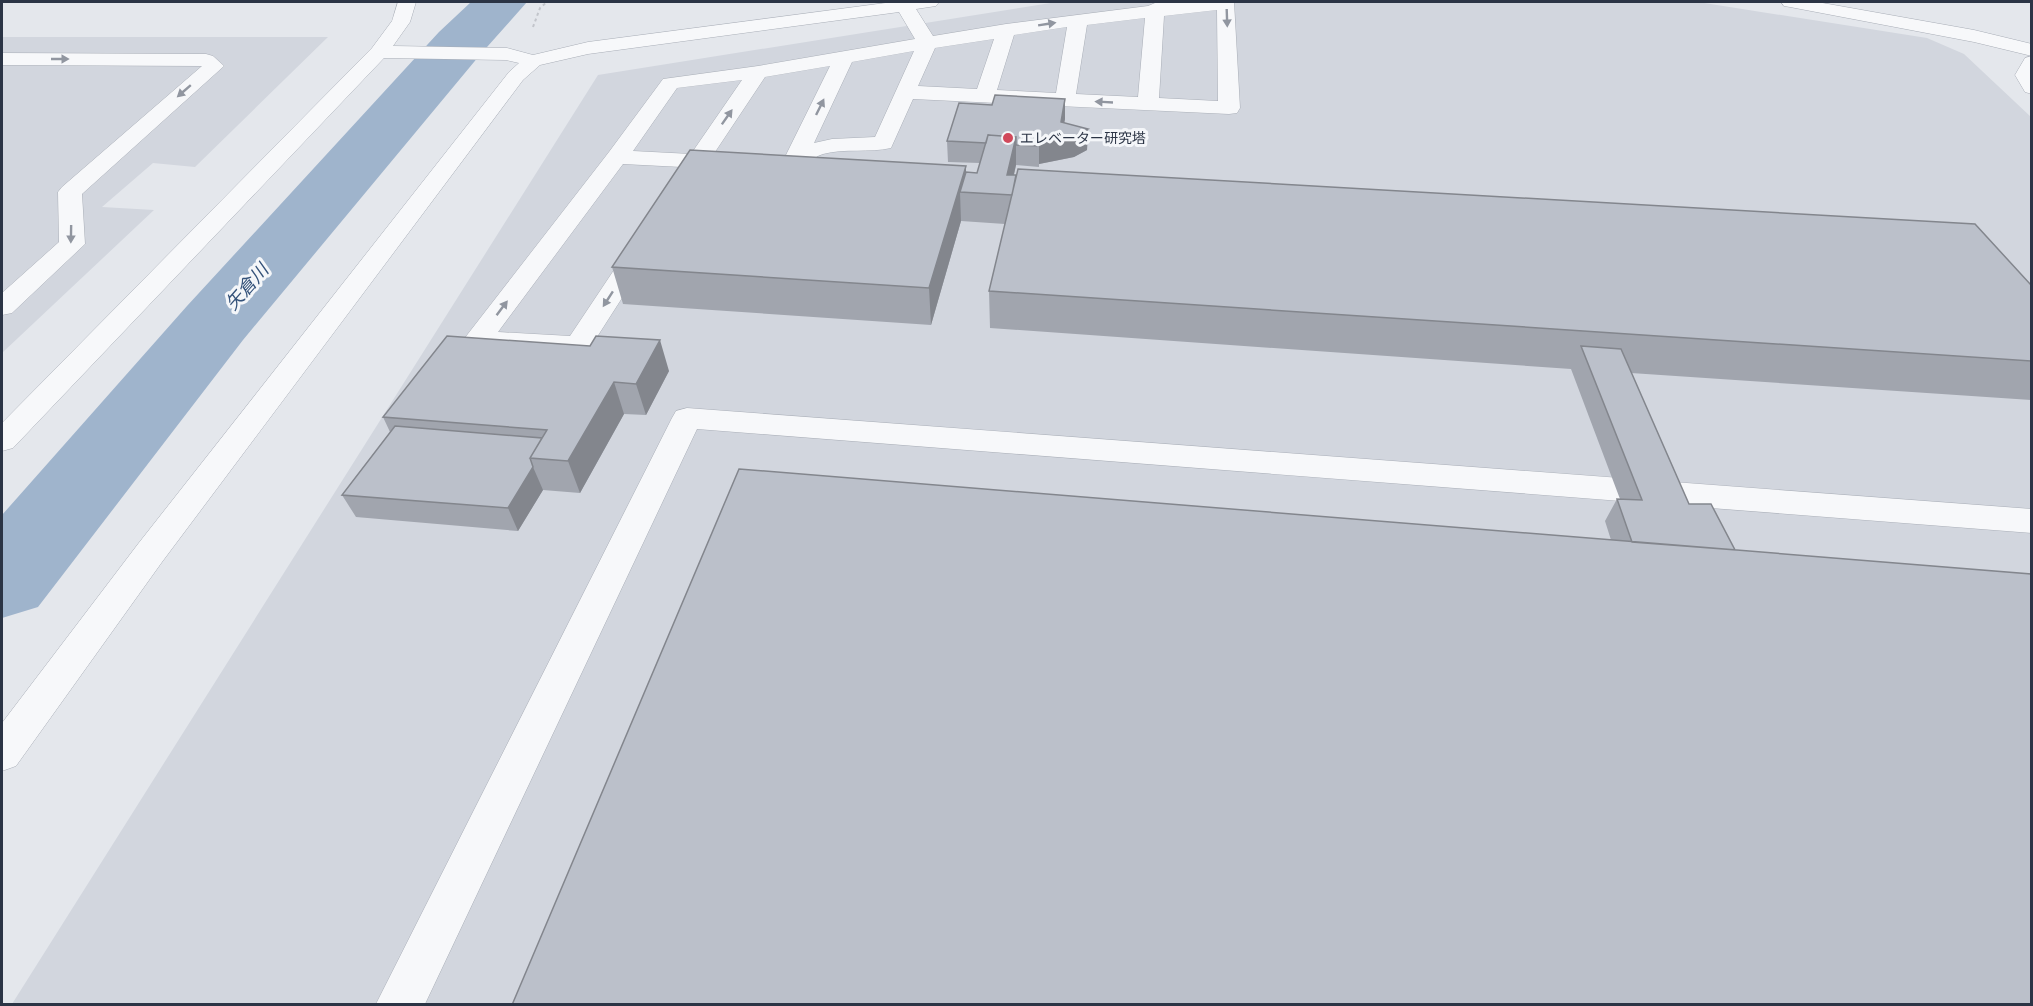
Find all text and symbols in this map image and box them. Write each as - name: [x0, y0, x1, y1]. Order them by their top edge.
- one-way arrow: [1222, 8, 1231, 27]
- one-way arrow: [1038, 20, 1057, 29]
- one-way arrow: [50, 54, 69, 64]
- one-way arrow: [177, 84, 192, 98]
- one-way arrow: [1095, 97, 1114, 106]
- one-way arrow: [816, 98, 825, 115]
- one-way arrow: [721, 109, 733, 125]
- place label: エレベーター研究塔: [1020, 128, 1146, 148]
- marker: エレベーター研究塔: [1001, 131, 1015, 145]
- one-way arrow: [66, 225, 76, 244]
- water label: 矢倉川: [219, 257, 275, 315]
- one-way arrow: [603, 291, 614, 307]
- one-way arrow: [495, 300, 508, 316]

